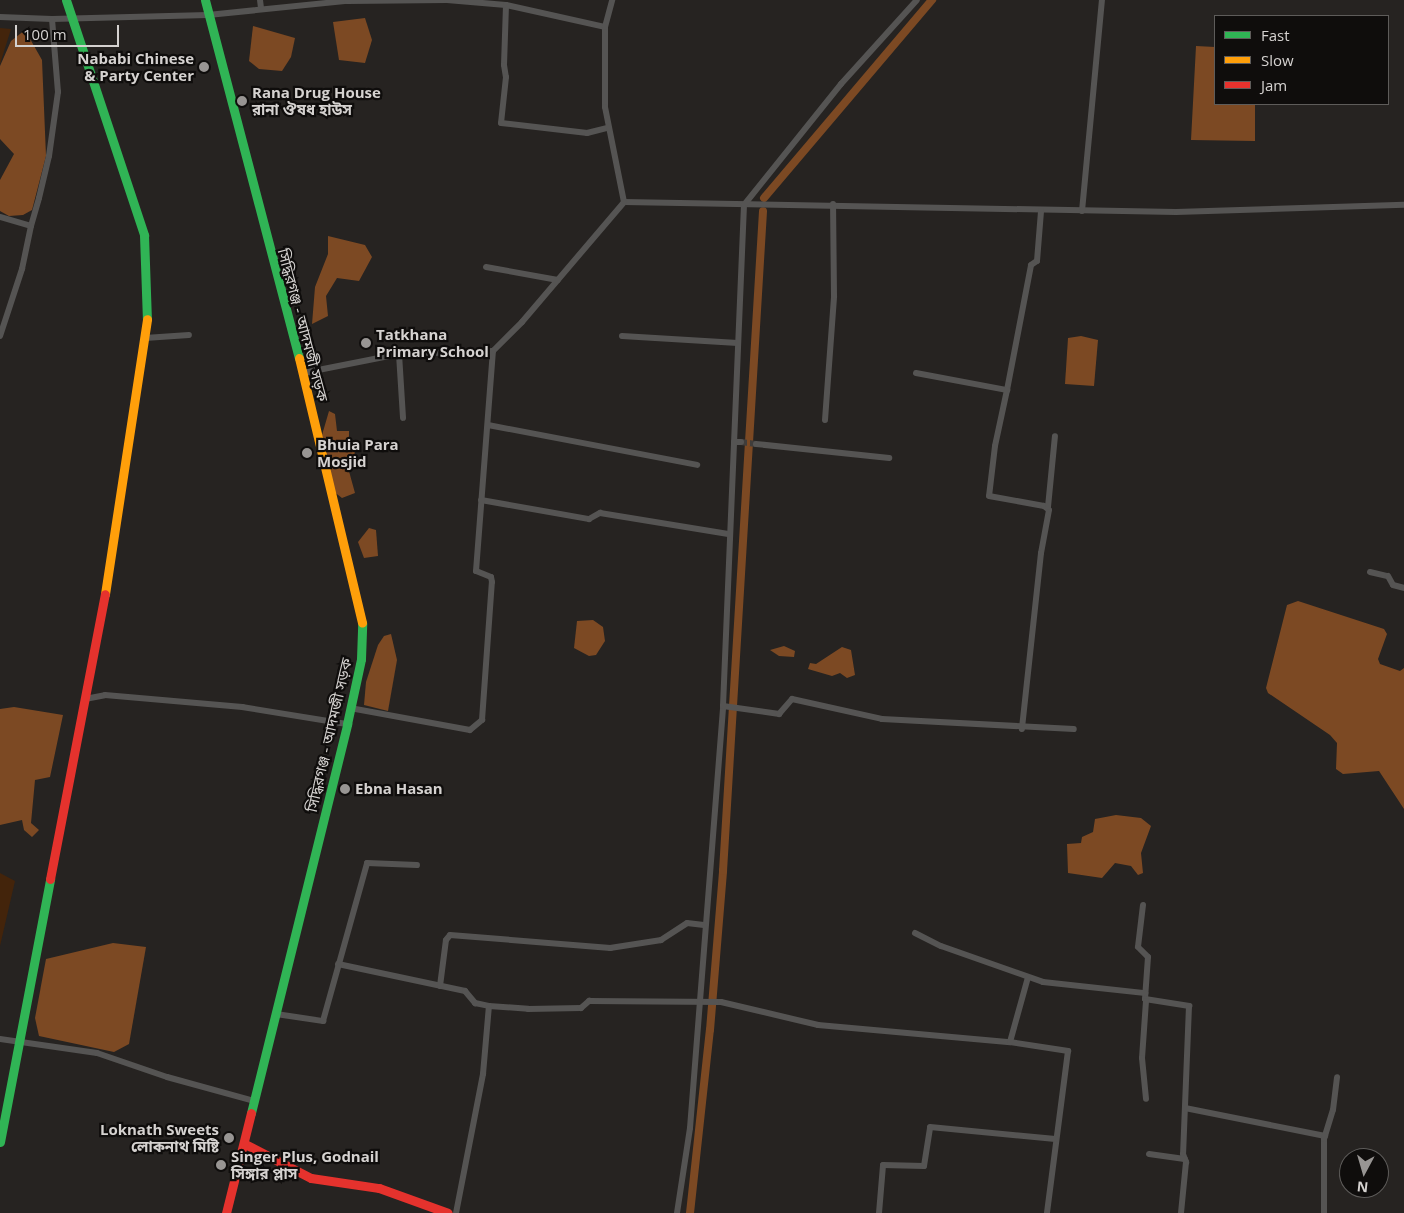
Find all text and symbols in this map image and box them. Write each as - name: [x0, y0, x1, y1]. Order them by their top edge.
- scale bar: [18, 15, 121, 47]
- legend: [1214, 15, 1389, 105]
- text: 100 m: [23, 24, 67, 44]
- text: Fast: [1261, 25, 1290, 45]
- place label: Nababi Chinese & Party Center: [77, 49, 194, 84]
- text: Slow: [1261, 50, 1294, 70]
- marker: Nababi Chinese & Party Center: [198, 61, 210, 73]
- text: Jam: [1261, 75, 1287, 95]
- place label: Rana Drug House রানা ঔষধ হাউস: [252, 83, 381, 118]
- marker: Rana Drug House রানা ঔষধ হাউস: [236, 95, 248, 107]
- street label: সিদ্ধিরগঞ্জ - আদমজী সড়ক: [274, 247, 332, 403]
- place label: Tatkhana Primary School: [376, 325, 489, 360]
- marker: Tatkhana Primary School: [360, 337, 372, 349]
- place label: Bhuia Para Mosjid: [317, 435, 399, 470]
- marker: Bhuia Para Mosjid: [301, 447, 313, 459]
- street label: সিদ্ধিরগঞ্জ - আদমজী সড়ক: [303, 656, 355, 814]
- place label: Ebna Hasan: [355, 780, 443, 798]
- marker: Ebna Hasan: [339, 783, 351, 795]
- place label: Loknath Sweets লোকনাথ মিষ্টি: [100, 1120, 219, 1155]
- marker: Loknath Sweets লোকনাথ মিষ্টি: [223, 1132, 235, 1144]
- place label: Singer Plus, Godnail সিঙ্গার প্লাস: [231, 1147, 379, 1182]
- north arrow: [1339, 1148, 1389, 1198]
- marker: Singer Plus, Godnail সিঙ্গার প্লাস: [215, 1159, 227, 1171]
- text: N: [1356, 1177, 1369, 1197]

